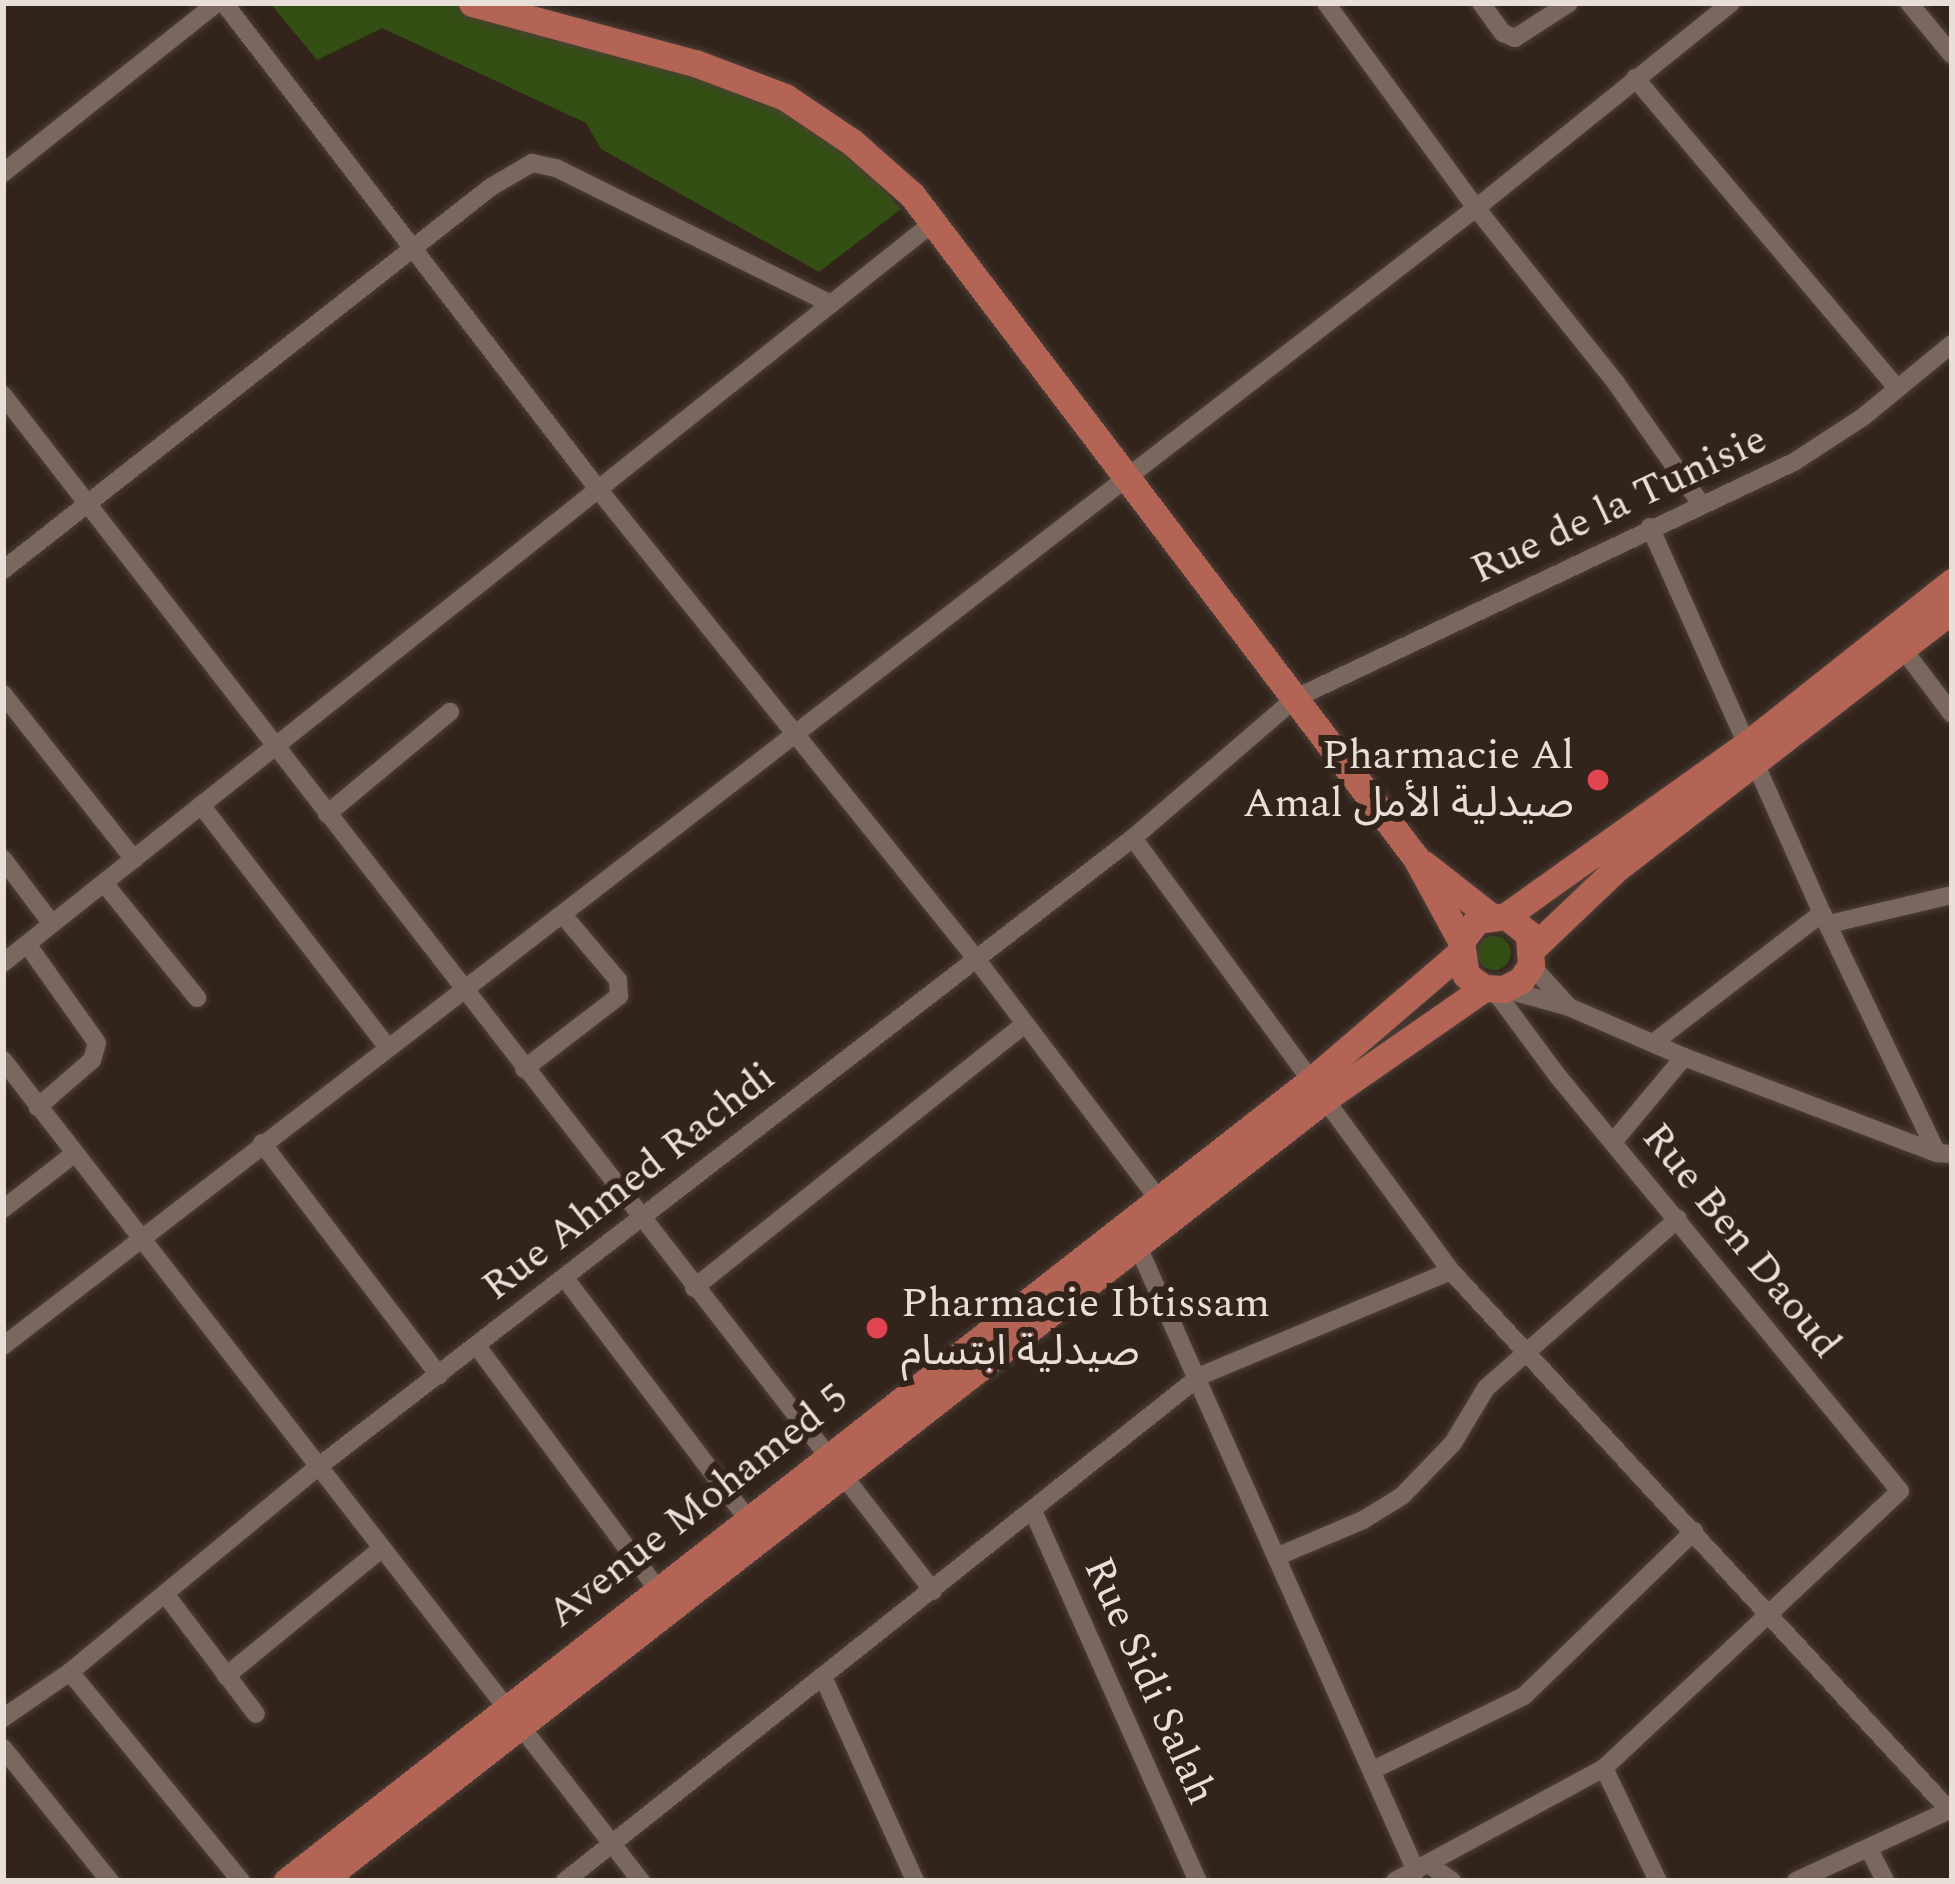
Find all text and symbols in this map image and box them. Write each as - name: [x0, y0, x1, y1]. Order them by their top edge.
- street label: Rue de la Tunisie: [1463, 414, 1775, 596]
- place label: Pharmacie Al Amal صيدلية الأمل: [1243, 731, 1574, 830]
- marker: Pharmacie Al Amal صيدلية الأمل: [1585, 767, 1611, 793]
- street label: Rue Ahmed Rachdi: [472, 1052, 786, 1312]
- street label: Rue Ben Daoud: [1631, 1113, 1851, 1369]
- place label: Pharmacie Ibtissam صيدلية ابتسام: [901, 1279, 1270, 1378]
- marker: Pharmacie Ibtissam صيدلية ابتسام: [864, 1315, 890, 1341]
- street label: Avenue Mohamed 5: [537, 1373, 859, 1639]
- street label: Rue Sidi Salah: [1072, 1550, 1226, 1812]

